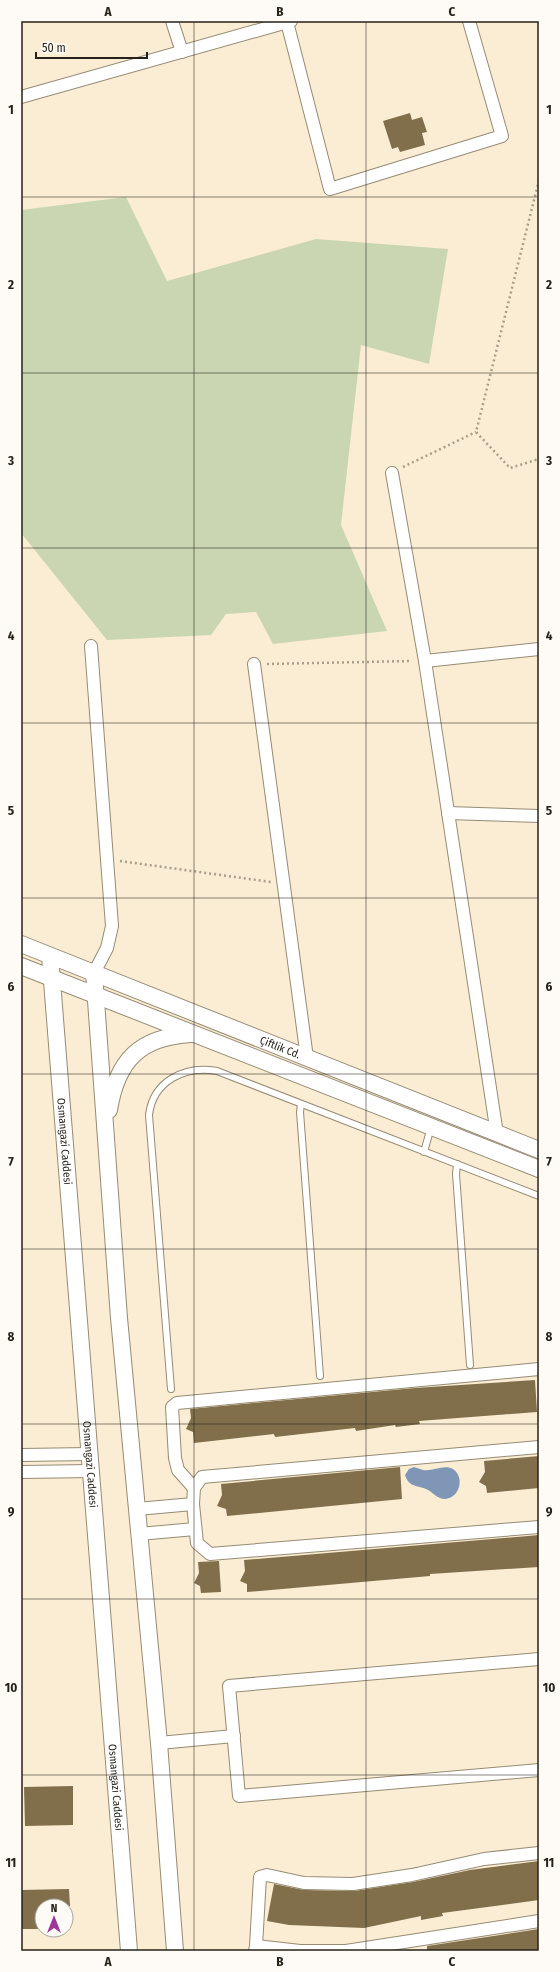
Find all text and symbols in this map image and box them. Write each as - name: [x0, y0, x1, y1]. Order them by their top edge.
- text: A: [103, 4, 112, 19]
- text: B: [276, 4, 284, 19]
- text: C: [449, 4, 456, 19]
- scale bar: [36, 34, 147, 60]
- text: 50 m: [42, 41, 66, 55]
- text: 1: [8, 102, 14, 117]
- text: 1: [546, 102, 552, 117]
- text: 2: [7, 277, 14, 292]
- text: 2: [545, 277, 552, 292]
- text: 3: [7, 453, 14, 468]
- text: 3: [545, 453, 552, 468]
- text: 4: [8, 628, 15, 643]
- text: 4: [546, 628, 553, 643]
- text: 5: [8, 803, 14, 818]
- text: 5: [546, 803, 552, 818]
- text: 6: [8, 979, 15, 994]
- text: 6: [546, 979, 553, 994]
- street label: Çiftlik Cd.: [258, 1034, 302, 1061]
- street label: Osmangazi Caddesi: [54, 1098, 74, 1186]
- text: 7: [8, 1154, 14, 1169]
- text: 7: [546, 1154, 552, 1169]
- text: 8: [8, 1329, 15, 1344]
- text: 8: [546, 1329, 553, 1344]
- street label: Osmangazi Caddesi: [80, 1421, 100, 1509]
- text: 9: [8, 1504, 15, 1519]
- text: 9: [546, 1504, 553, 1519]
- text: 10: [5, 1680, 17, 1695]
- text: 10: [543, 1680, 555, 1695]
- street label: Osmangazi Caddesi: [106, 1744, 125, 1832]
- text: 11: [6, 1855, 16, 1870]
- text: 11: [544, 1855, 554, 1870]
- north arrow: [34, 1898, 74, 1938]
- text: N: [51, 1902, 57, 1915]
- text: A: [103, 1954, 112, 1969]
- text: B: [276, 1954, 284, 1969]
- text: C: [449, 1954, 456, 1969]

